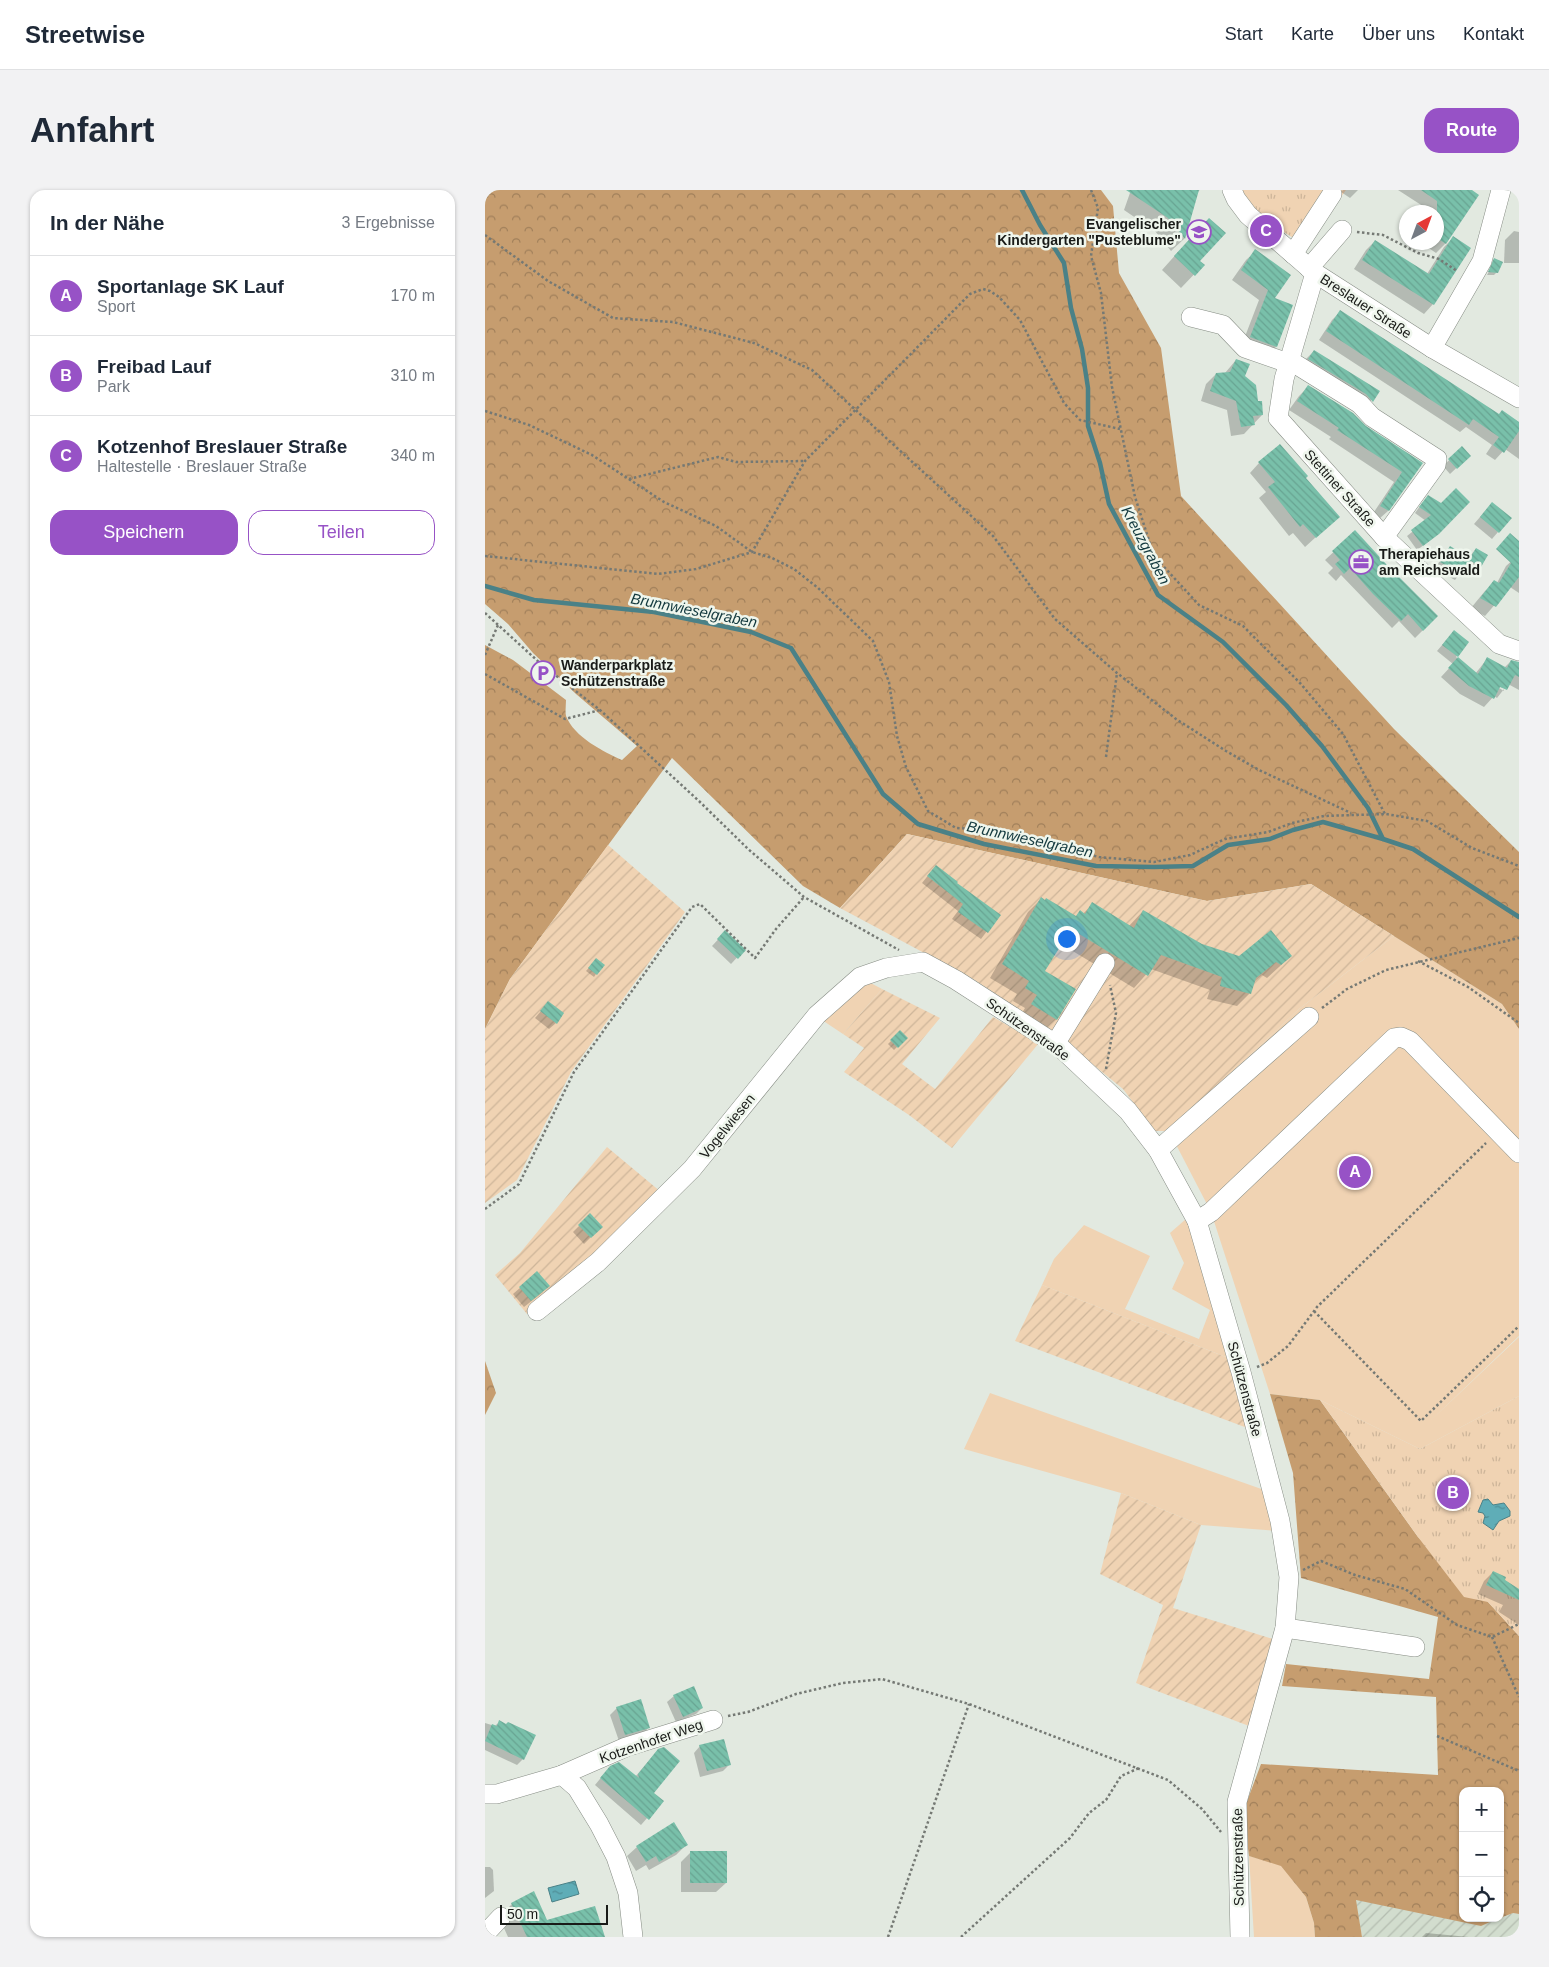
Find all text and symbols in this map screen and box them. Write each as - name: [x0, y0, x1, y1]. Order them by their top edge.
- text: Streetwise: [25, 21, 145, 48]
- text: Start: [1225, 24, 1263, 44]
- text: Karte: [1291, 24, 1334, 44]
- text: Über uns: [1362, 24, 1435, 44]
- text: Kontakt: [1463, 24, 1524, 44]
- button: Route: [1424, 108, 1519, 153]
- text: Anfahrt: [30, 110, 154, 149]
- north arrow: [1399, 205, 1444, 250]
- text: In der Nähe: [50, 211, 164, 234]
- pin: C: [1250, 212, 1282, 250]
- text: 3 Ergebnisse: [342, 214, 435, 231]
- place label: Evangelischer Kindergarten "Pusteblume": [997, 216, 1182, 248]
- school or university icon: Evangelischer Kindergarten "Pusteblume": [1186, 219, 1212, 245]
- street label: Breslauer Straße: [1317, 270, 1415, 342]
- text: Sportanlage SK Lauf: [97, 276, 284, 297]
- text: A: [60, 287, 72, 304]
- text: 170 m: [391, 287, 435, 304]
- text: Sport: [97, 298, 135, 315]
- text: Freibad Lauf: [97, 356, 211, 377]
- text: B: [60, 367, 72, 384]
- text: 310 m: [391, 367, 435, 384]
- text: Park: [97, 378, 130, 395]
- text: Kotzenhof Breslauer Straße: [97, 436, 347, 457]
- street label: Stettiner Straße: [1301, 446, 1379, 530]
- text: C: [60, 447, 72, 464]
- text: 340 m: [391, 447, 435, 464]
- text: Haltestelle · Breslauer Straße: [97, 458, 307, 475]
- water label: Kreuzgraben: [1118, 503, 1174, 587]
- button: Speichern: [50, 510, 238, 555]
- button: Teilen: [248, 510, 435, 555]
- place label: Therapiehaus am Reichswald: [1379, 546, 1480, 578]
- office icon: Therapiehaus am Reichswald: [1348, 549, 1374, 575]
- water label: Brunnwieselgraben: [629, 589, 759, 631]
- place label: Wanderparkplatz Schützenstraße: [561, 657, 673, 689]
- parking icon: Wanderparkplatz Schützenstraße: [530, 660, 556, 686]
- water label: Brunnwieselgraben: [965, 817, 1095, 861]
- your location: [1054, 926, 1080, 952]
- street label: Schützenstraße: [983, 994, 1073, 1064]
- street label: Vogelwiesen: [696, 1090, 758, 1162]
- pin: A: [1339, 1153, 1371, 1191]
- street label: Schützenstraße: [1225, 1340, 1265, 1439]
- pin: B: [1437, 1474, 1469, 1512]
- street label: Kotzenhofer Weg: [597, 1716, 705, 1766]
- map controls: [1459, 1787, 1504, 1922]
- button: +: [1459, 1787, 1504, 1832]
- street label: Schützenstraße: [1229, 1808, 1247, 1906]
- button: −: [1459, 1832, 1504, 1877]
- button: locate: [1459, 1877, 1504, 1922]
- scale bar: [500, 1902, 607, 1925]
- text: 50 m: [507, 1906, 538, 1922]

